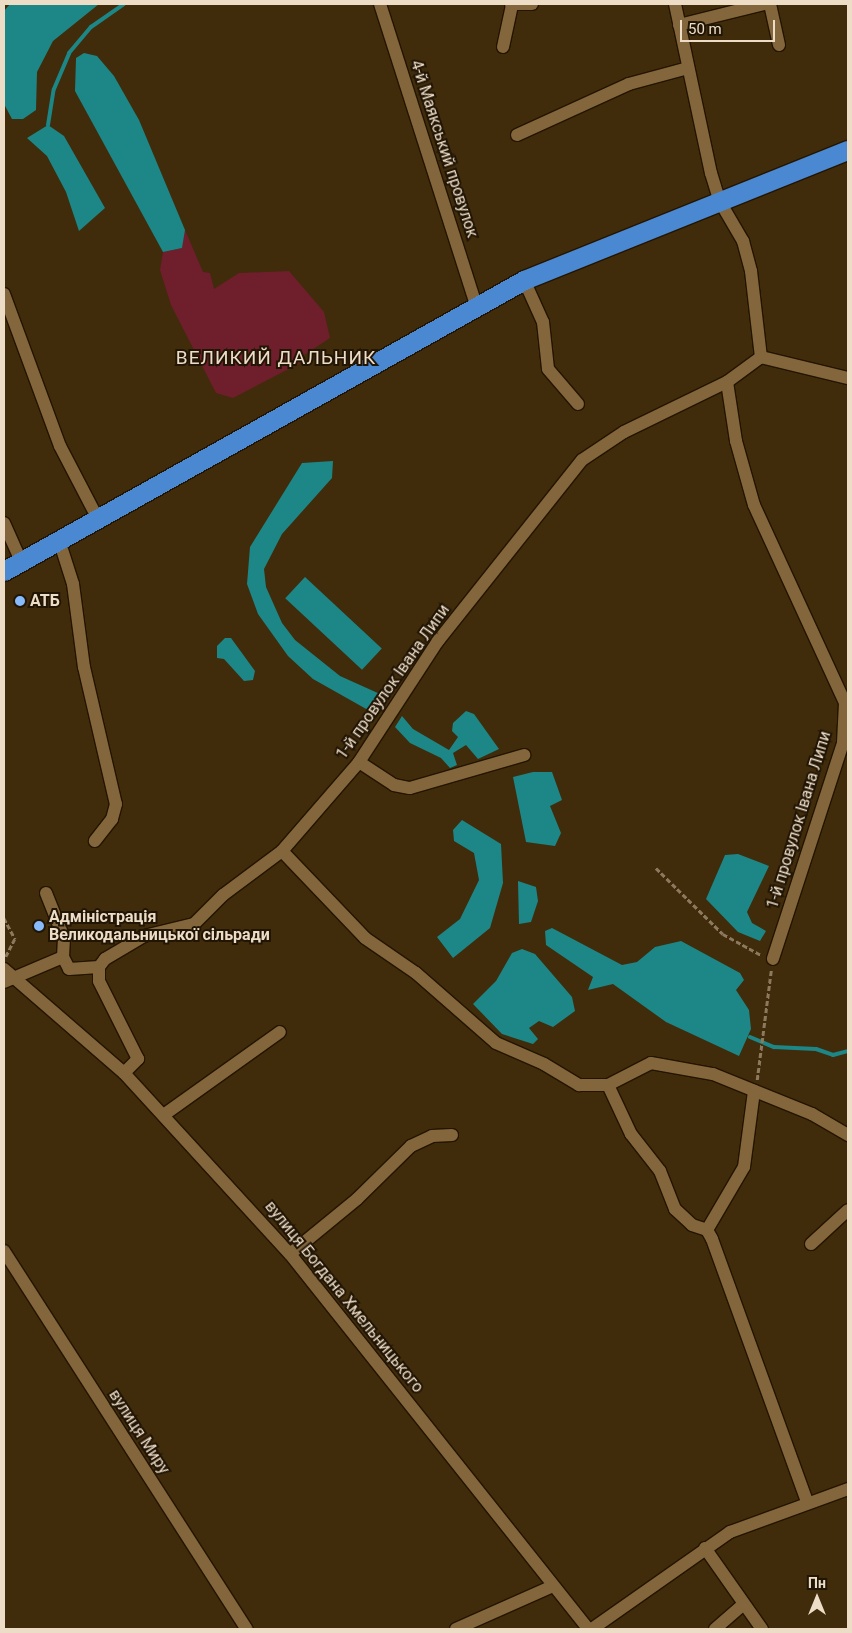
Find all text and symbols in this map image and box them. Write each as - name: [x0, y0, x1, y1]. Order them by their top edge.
- scale bar: [682, 10, 777, 42]
- text: 50 m: [688, 20, 722, 38]
- street label: 4-й Маякський провулок: [406, 58, 482, 240]
- district label: ВЕЛИКИЙ ДАЛЬНИК: [174, 347, 378, 369]
- place label: АТБ: [30, 591, 60, 611]
- marker: АТБ: [14, 595, 26, 607]
- street label: 1-й провулок Івана Липи: [332, 601, 454, 763]
- street label: 1-й провулок Івана Липи: [763, 729, 835, 911]
- place label: Адміністрація Великодальницької сільради: [49, 907, 270, 945]
- marker: Адміністрація Великодальницької сільради: [33, 920, 45, 932]
- street label: вулиця Богдана Хмельницького: [261, 1197, 427, 1397]
- street label: вулиця Миру: [105, 1386, 173, 1478]
- north arrow: [792, 1573, 842, 1623]
- text: Пн: [808, 1575, 826, 1591]

